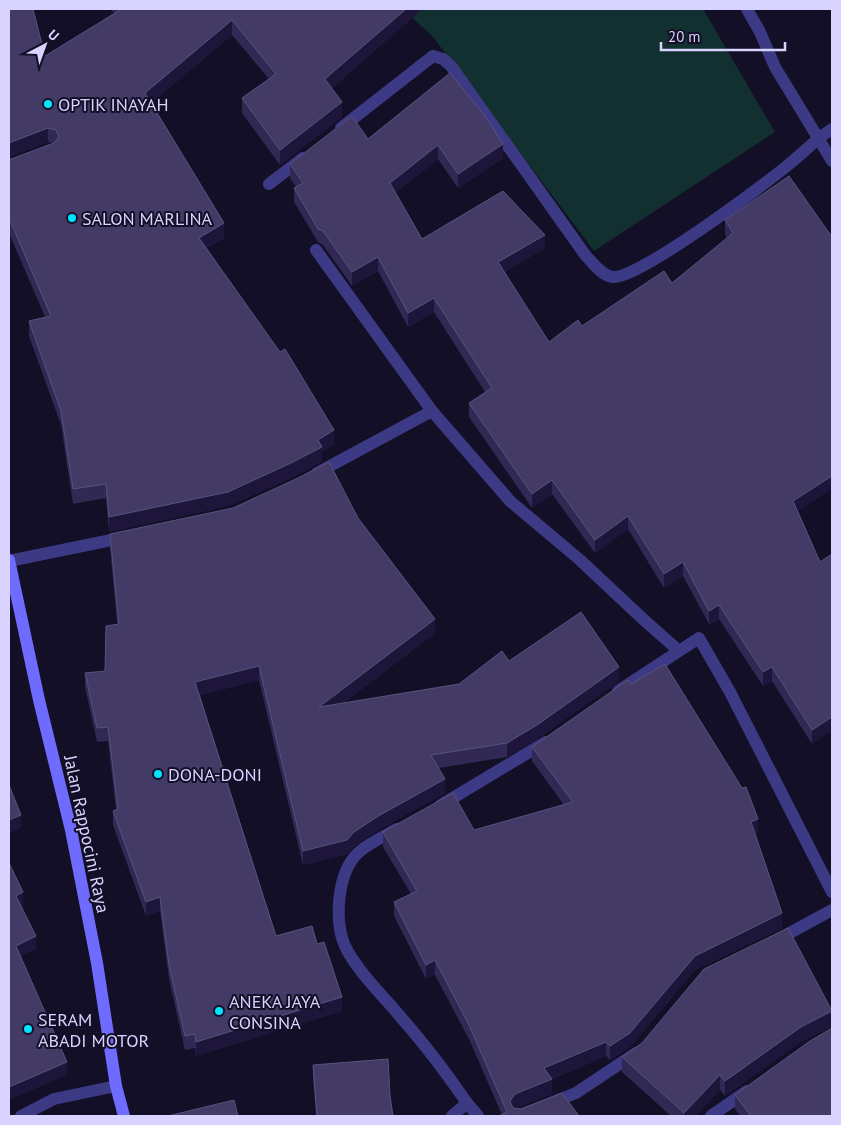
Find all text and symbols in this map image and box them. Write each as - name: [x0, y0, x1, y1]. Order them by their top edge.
- north arrow: [20, 20, 70, 70]
- scale bar: [661, 20, 785, 52]
- text: U: [44, 26, 63, 45]
- text: 20 m: [668, 27, 701, 46]
- place label: OPTIK INAYAH: [58, 93, 169, 116]
- marker: OPTIK INAYAH: [42, 98, 54, 110]
- place label: SALON MARLINA: [82, 207, 213, 230]
- marker: SALON MARLINA: [66, 212, 78, 224]
- street label: Jalan Rappocini Raya: [59, 752, 115, 915]
- place label: DONA-DONI: [168, 763, 262, 786]
- marker: DONA-DONI: [152, 768, 164, 780]
- place label: ANEKA JAYA CONSINA: [229, 990, 321, 1034]
- marker: ANEKA JAYA CONSINA: [213, 1005, 225, 1017]
- place label: SERAM ABADI MOTOR: [38, 1008, 150, 1052]
- marker: SERAM ABADI MOTOR: [22, 1023, 34, 1035]

